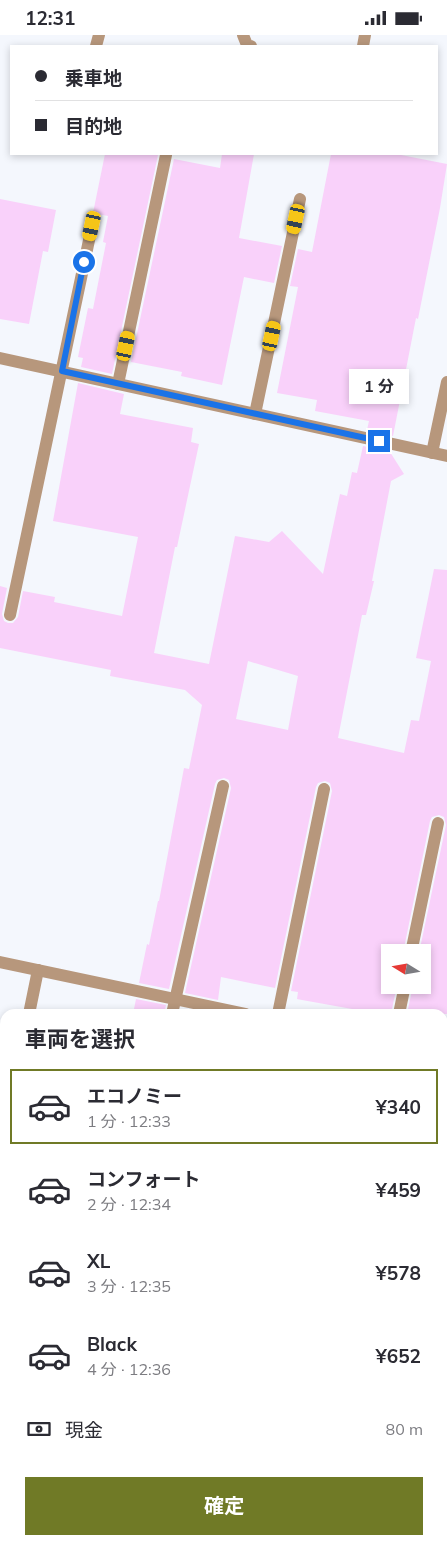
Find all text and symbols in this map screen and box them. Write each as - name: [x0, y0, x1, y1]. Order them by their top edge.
- text: 12:31: [25, 6, 75, 30]
- text: 乗車地: [65, 66, 122, 90]
- text: 目的地: [65, 114, 122, 138]
- car: [285, 203, 306, 235]
- car: [81, 210, 102, 242]
- route start: [73, 251, 95, 273]
- car: [261, 320, 282, 352]
- car: [115, 330, 136, 362]
- callout: 1 分: [349, 369, 409, 403]
- text: 1 分: [364, 376, 394, 396]
- route end: [368, 430, 390, 452]
- north arrow: [381, 944, 431, 994]
- map controls: [381, 944, 431, 994]
- text: 車両を選択: [25, 1025, 135, 1053]
- icon: car: [27, 1084, 72, 1129]
- text: エコノミー: [87, 1084, 182, 1108]
- text: ¥340: [375, 1095, 421, 1119]
- text: 1 分 · 12:33: [87, 1111, 171, 1131]
- icon: car: [27, 1167, 72, 1212]
- text: コンフォート: [87, 1167, 200, 1191]
- text: ¥459: [375, 1178, 421, 1202]
- text: 2 分 · 12:34: [87, 1194, 171, 1214]
- text: XL: [87, 1249, 110, 1273]
- icon: car: [27, 1250, 72, 1295]
- text: ¥578: [375, 1261, 421, 1285]
- text: 3 分 · 12:35: [87, 1276, 171, 1296]
- text: Black: [87, 1332, 137, 1356]
- icon: car: [27, 1333, 72, 1378]
- text: ¥652: [375, 1344, 421, 1368]
- text: 4 分 · 12:36: [87, 1359, 171, 1379]
- icon: cash: [25, 1415, 53, 1443]
- text: 現金: [65, 1418, 103, 1442]
- text: 80 m: [386, 1419, 423, 1439]
- button: 確定: [25, 1477, 423, 1535]

